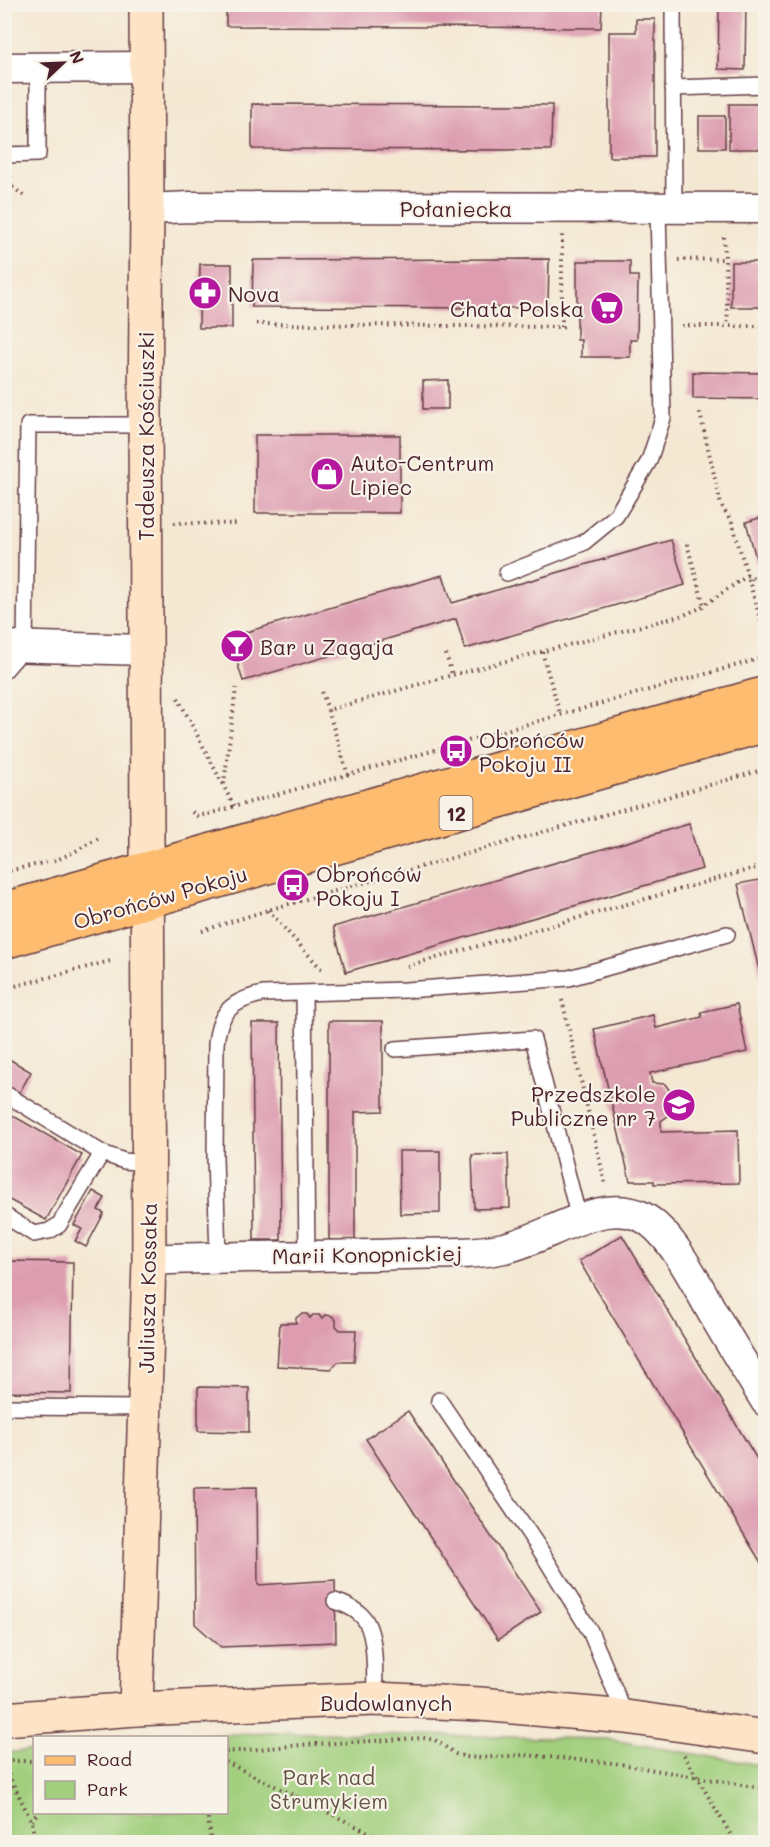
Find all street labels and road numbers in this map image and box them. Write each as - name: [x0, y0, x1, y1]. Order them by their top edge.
- street label: Połaniecka: [400, 195, 512, 222]
- street label: Tadeusza Kościuszki: [132, 331, 159, 541]
- road number: 12: [440, 796, 472, 830]
- street label: Obrońców Pokoju: [70, 859, 250, 935]
- street label: Juliusza Kossaka: [132, 1202, 162, 1374]
- street label: Marii Konopnickiej: [272, 1239, 462, 1269]
- street label: Budowlanych: [320, 1689, 452, 1716]

